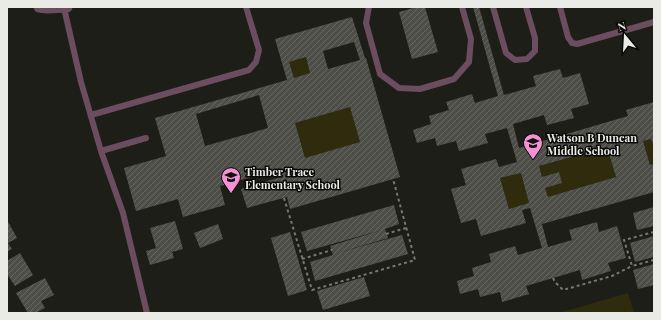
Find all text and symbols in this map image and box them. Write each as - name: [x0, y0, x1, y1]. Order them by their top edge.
- north arrow: [605, 16, 645, 56]
- text: N: [616, 18, 628, 34]
- place label: Watson B Duncan Middle School: [546, 130, 637, 158]
- school or university icon: Watson B Duncan Middle School: [522, 132, 544, 160]
- place label: Timber Trace Elementary School: [245, 164, 341, 192]
- school or university icon: Timber Trace Elementary School: [220, 166, 242, 194]

